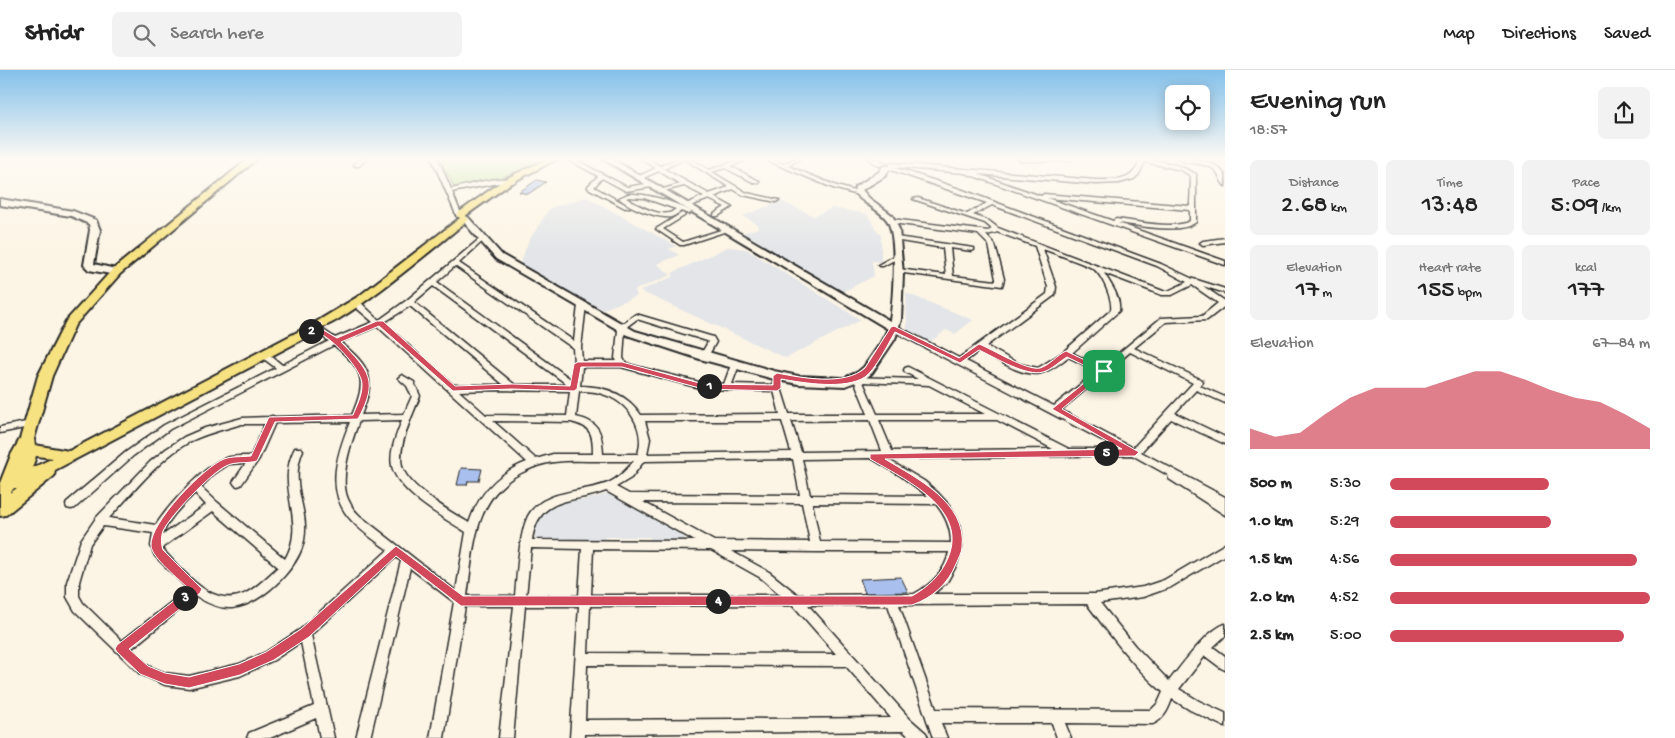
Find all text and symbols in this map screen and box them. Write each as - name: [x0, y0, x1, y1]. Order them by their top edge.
- search box: [112, 12, 462, 57]
- text: Stridr: [25, 20, 82, 49]
- icon: search: [130, 21, 158, 49]
- text: Search here: [170, 23, 264, 46]
- text: Map: [1443, 24, 1475, 45]
- text: Directions: [1503, 24, 1576, 45]
- text: Saved: [1604, 24, 1650, 45]
- map controls: [1165, 85, 1210, 130]
- button: locate: [1165, 85, 1210, 130]
- text: Evening run: [1250, 86, 1386, 119]
- button: share: [1598, 87, 1650, 139]
- text: 18:57: [1250, 122, 1287, 141]
- text: Distance: [1289, 175, 1339, 192]
- text: Time: [1437, 175, 1463, 192]
- text: Pace: [1572, 175, 1600, 192]
- text: 2.68: [1281, 192, 1327, 221]
- text: 13:48: [1422, 192, 1478, 221]
- text: 5:09: [1551, 192, 1598, 221]
- text: km: [1327, 200, 1347, 217]
- text: /km: [1598, 200, 1621, 217]
- text: Elevation: [1286, 260, 1342, 277]
- text: Heart rate: [1419, 260, 1481, 277]
- text: kcal: [1575, 260, 1597, 277]
- text: 17: [1296, 277, 1319, 306]
- text: 155: [1418, 277, 1454, 306]
- text: 177: [1568, 277, 1604, 306]
- text: m: [1319, 285, 1332, 302]
- text: bpm: [1454, 285, 1482, 302]
- pin: 2: [298, 318, 324, 344]
- text: 2: [308, 323, 315, 340]
- text: Elevation: [1250, 335, 1314, 354]
- text: 67–84 m: [1592, 335, 1650, 354]
- pin: [1083, 350, 1125, 392]
- icon: arrive: [1090, 357, 1118, 385]
- pin: 1: [696, 374, 722, 398]
- text: 1: [707, 378, 712, 395]
- pin: 5: [1094, 440, 1118, 466]
- text: 5: [1103, 445, 1110, 462]
- text: 500 m: [1250, 475, 1292, 494]
- text: 5:30: [1330, 475, 1361, 494]
- text: 1.0 km: [1250, 513, 1293, 532]
- text: 5:29: [1330, 513, 1359, 532]
- text: 1.5 km: [1250, 551, 1292, 570]
- text: 4:56: [1330, 551, 1359, 570]
- pin: 3: [172, 586, 198, 610]
- pin: 4: [706, 588, 730, 614]
- text: 2.0 km: [1250, 589, 1294, 608]
- text: 4:52: [1330, 589, 1359, 608]
- text: 3: [182, 590, 189, 607]
- text: 4: [715, 593, 722, 610]
- text: 2.5 km: [1250, 627, 1294, 646]
- text: 5:00: [1330, 627, 1362, 646]

